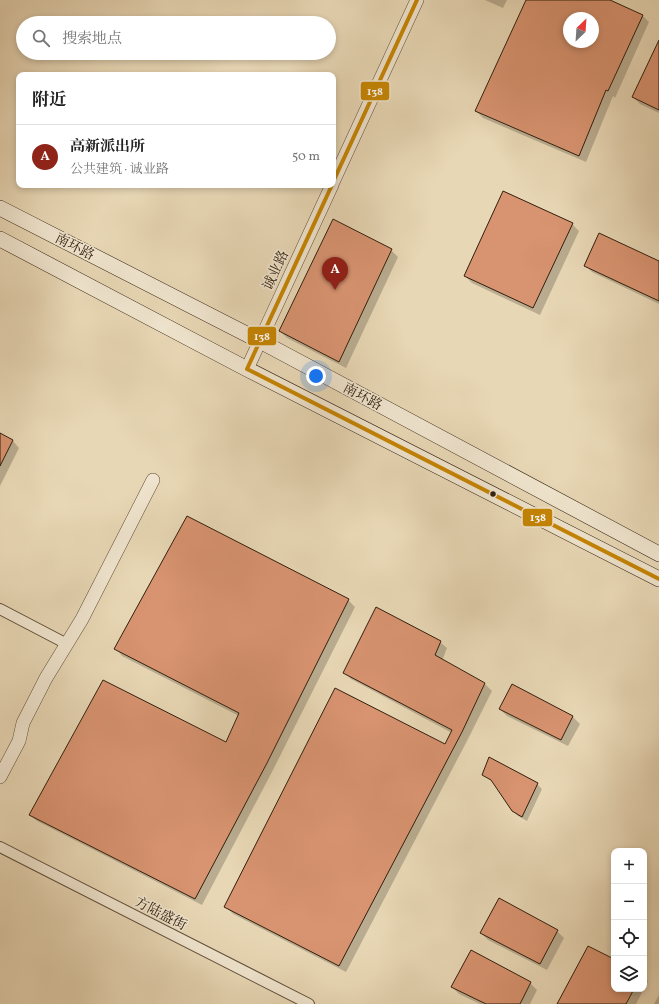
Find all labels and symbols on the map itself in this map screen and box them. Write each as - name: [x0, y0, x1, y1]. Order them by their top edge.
- north arrow: [563, 12, 599, 48]
- line badge: 138: [360, 81, 390, 101]
- text: 138: [367, 85, 383, 100]
- street label: 南环路: [51, 229, 97, 265]
- street label: 诚业路: [259, 248, 294, 294]
- pin: A: [322, 257, 348, 290]
- line badge: 138: [247, 326, 277, 346]
- text: 138: [254, 330, 270, 345]
- your location: [306, 366, 326, 386]
- street label: 南环路: [339, 379, 385, 416]
- unlabelled marker: [488, 489, 498, 499]
- line badge: 138: [522, 508, 553, 527]
- text: 138: [530, 511, 546, 526]
- street label: 方陆盛街: [131, 893, 190, 936]

